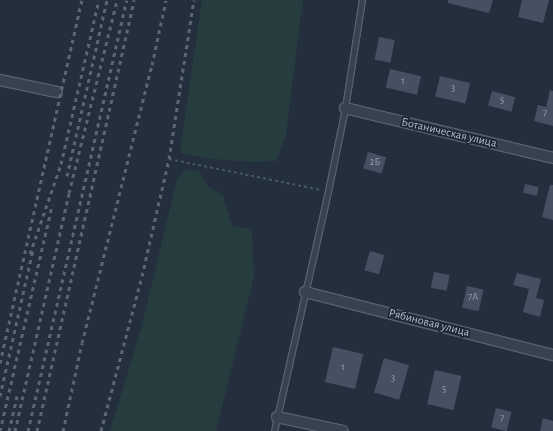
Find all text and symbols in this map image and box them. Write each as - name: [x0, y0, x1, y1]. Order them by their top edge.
- house number: 1: [401, 76, 405, 88]
- house number: 3: [451, 83, 455, 95]
- house number: 5: [500, 95, 504, 107]
- house number: 7: [543, 108, 547, 120]
- street label: Ботаническая улица: [400, 115, 498, 151]
- house number: 2Б: [370, 157, 380, 169]
- house number: 7А: [468, 292, 478, 304]
- street label: Рябиновая улица: [387, 306, 471, 340]
- house number: 1: [341, 362, 345, 374]
- house number: 3: [391, 373, 395, 385]
- house number: 5: [442, 384, 446, 396]
- house number: 7: [500, 413, 504, 425]

